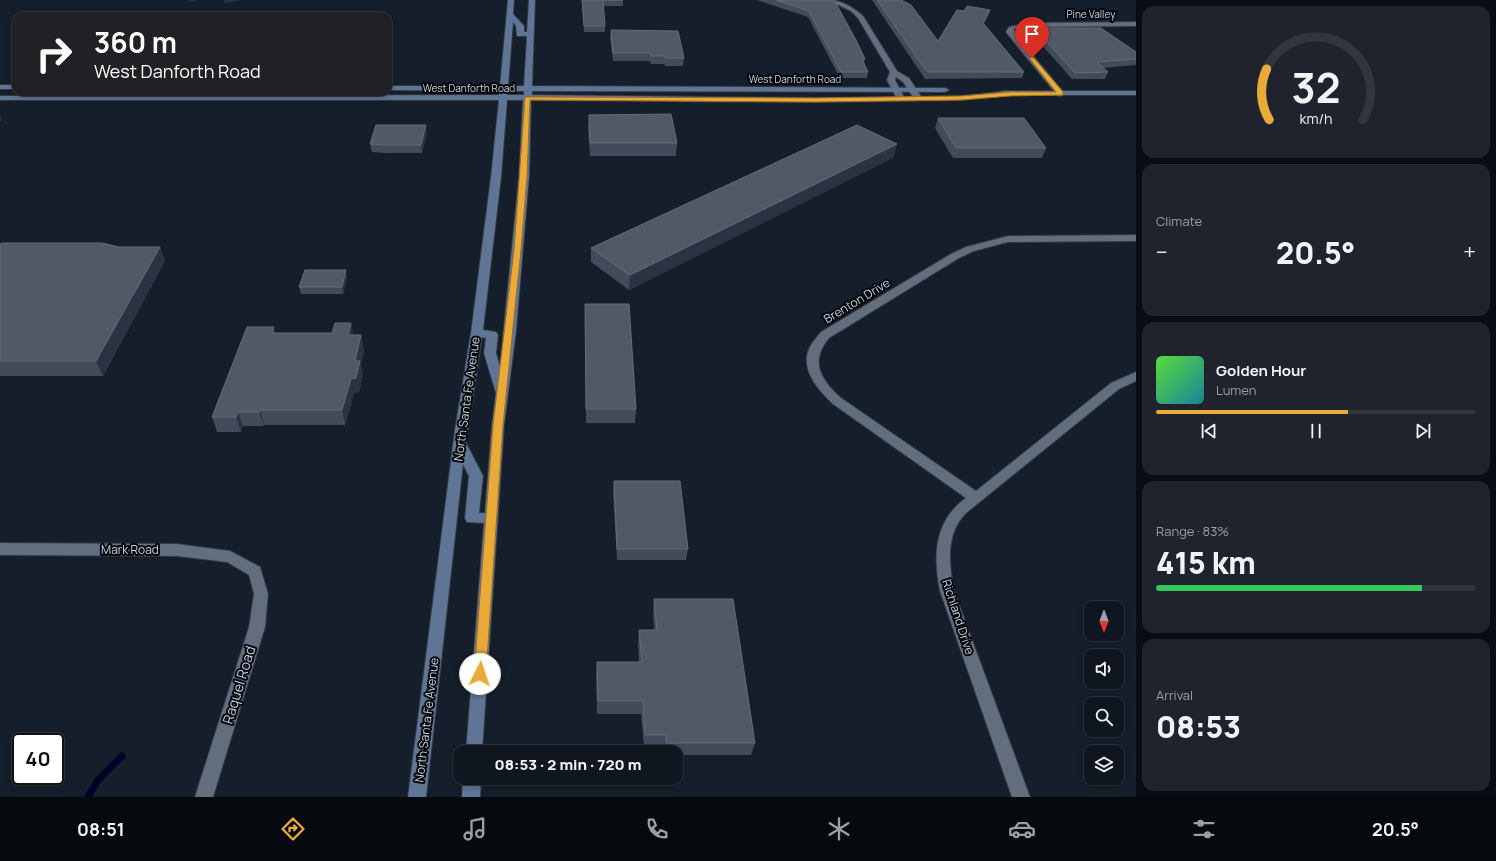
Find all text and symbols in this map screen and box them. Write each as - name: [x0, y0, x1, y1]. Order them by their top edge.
- street label: Pine Valley: [1067, 7, 1116, 21]
- pin: [1015, 17, 1049, 58]
- text: 360 m: [94, 23, 177, 61]
- icon: arrive: [1021, 23, 1043, 45]
- icon: right: [28, 28, 80, 80]
- text: West Danforth Road: [94, 59, 261, 83]
- text: 32: [1292, 59, 1340, 115]
- street label: West Danforth Road: [749, 72, 841, 86]
- street label: West Danforth Road: [423, 81, 515, 95]
- text: km/h: [1299, 109, 1333, 128]
- text: Climate: [1156, 212, 1202, 230]
- text: 20.5°: [1276, 232, 1355, 273]
- text: −: [1156, 237, 1168, 267]
- text: +: [1463, 237, 1476, 267]
- street label: Brenton Drive: [820, 274, 893, 327]
- street label: North Santa Fe Avenue: [449, 336, 484, 462]
- text: Golden Hour: [1216, 360, 1306, 381]
- text: Lumen: [1216, 381, 1256, 399]
- icon: previous: [1198, 420, 1220, 442]
- icon: pause: [1305, 420, 1327, 442]
- icon: next: [1412, 420, 1434, 442]
- text: Range · 83%: [1156, 522, 1229, 540]
- street label: Mark Road: [101, 541, 159, 558]
- text: 415 km: [1156, 542, 1256, 583]
- street label: Richland Drive: [938, 577, 979, 657]
- north arrow: [1084, 601, 1124, 641]
- map controls: [1084, 601, 1124, 785]
- street label: Raquel Road: [218, 644, 259, 726]
- button: sound: [1084, 649, 1124, 689]
- position arrow: [459, 653, 501, 695]
- street label: North Santa Fe Avenue: [410, 657, 443, 783]
- text: Arrival: [1156, 686, 1193, 704]
- button: search: [1084, 697, 1124, 737]
- text: 08:53: [1156, 706, 1241, 747]
- speed limit sign: 40: [12, 733, 64, 785]
- button: layers: [1084, 745, 1124, 785]
- text: 08:53 · 2 min · 720 m: [495, 754, 641, 775]
- icon: directions: [279, 815, 307, 843]
- icon: music: [461, 815, 489, 843]
- icon: phone: [643, 815, 671, 843]
- icon: climate: [825, 815, 853, 843]
- icon: car: [1008, 815, 1036, 843]
- icon: filters: [1190, 815, 1218, 843]
- text: 08:51: [77, 817, 125, 841]
- text: 20.5°: [1372, 817, 1419, 841]

